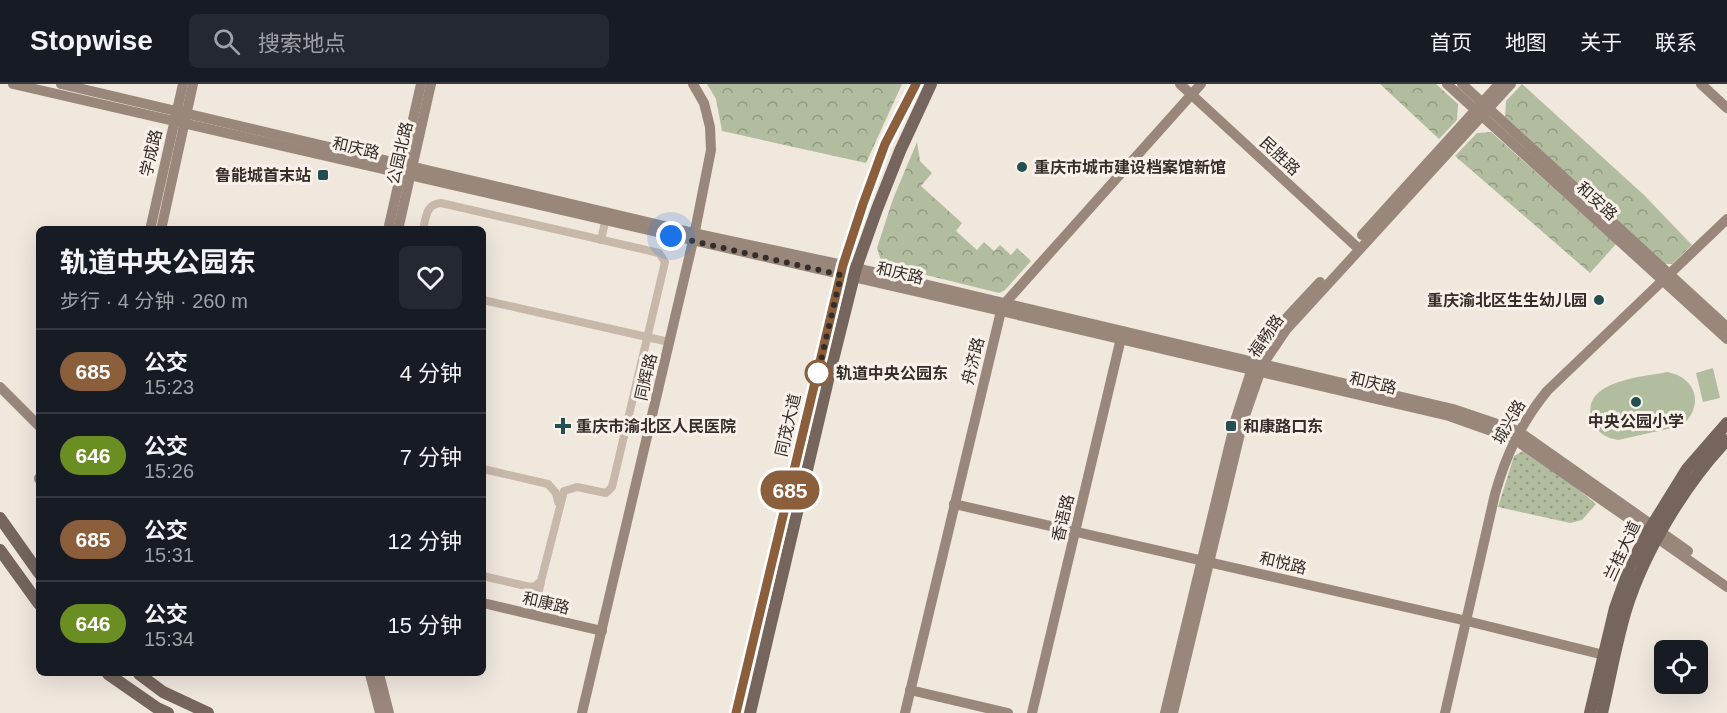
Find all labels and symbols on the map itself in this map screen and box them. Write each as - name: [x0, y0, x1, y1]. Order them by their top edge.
- street label: 公园北路: [385, 120, 415, 186]
- street label: 学成路: [137, 128, 165, 178]
- street label: 民胜路: [1257, 133, 1303, 179]
- street label: 和庆路: [331, 134, 381, 162]
- place label: 重庆市城市建设档案馆新馆: [1034, 158, 1226, 176]
- marker: 重庆市城市建设档案馆新馆: [1015, 160, 1029, 174]
- place label: 鲁能城首末站: [215, 166, 311, 184]
- marker: 鲁能城首末站: [316, 168, 330, 182]
- street label: 和安路: [1573, 179, 1621, 223]
- your location: [656, 221, 686, 251]
- street label: 和庆路: [875, 259, 925, 287]
- place label: 重庆渝北区生生幼儿园: [1427, 291, 1587, 309]
- marker: 重庆渝北区生生幼儿园: [1592, 293, 1606, 307]
- street label: 福畅路: [1245, 311, 1287, 361]
- street label: 舟济路: [959, 336, 987, 386]
- street label: 同辉路: [632, 352, 660, 402]
- marker: 轨道中央公园东: [805, 360, 831, 386]
- place label: 轨道中央公园东: [836, 364, 948, 382]
- street label: 和庆路: [1348, 369, 1398, 397]
- street label: 同茂大道: [773, 392, 803, 458]
- marker: 中央公园小学: [1629, 395, 1643, 409]
- street label: 城兴路: [1490, 397, 1528, 447]
- place label: 中央公园小学: [1588, 413, 1684, 430]
- marker: 重庆市渝北区人民医院: [554, 417, 572, 435]
- place label: 重庆市渝北区人民医院: [576, 418, 736, 435]
- place label: 和康路口东: [1243, 418, 1323, 435]
- marker: 和康路口东: [1224, 419, 1238, 433]
- line badge: 685: [756, 470, 824, 510]
- street label: 香语路: [1049, 493, 1077, 543]
- street label: 兰桂大道: [1601, 518, 1643, 584]
- street label: 和悦路: [1258, 549, 1308, 577]
- street label: 和康路: [521, 589, 571, 617]

